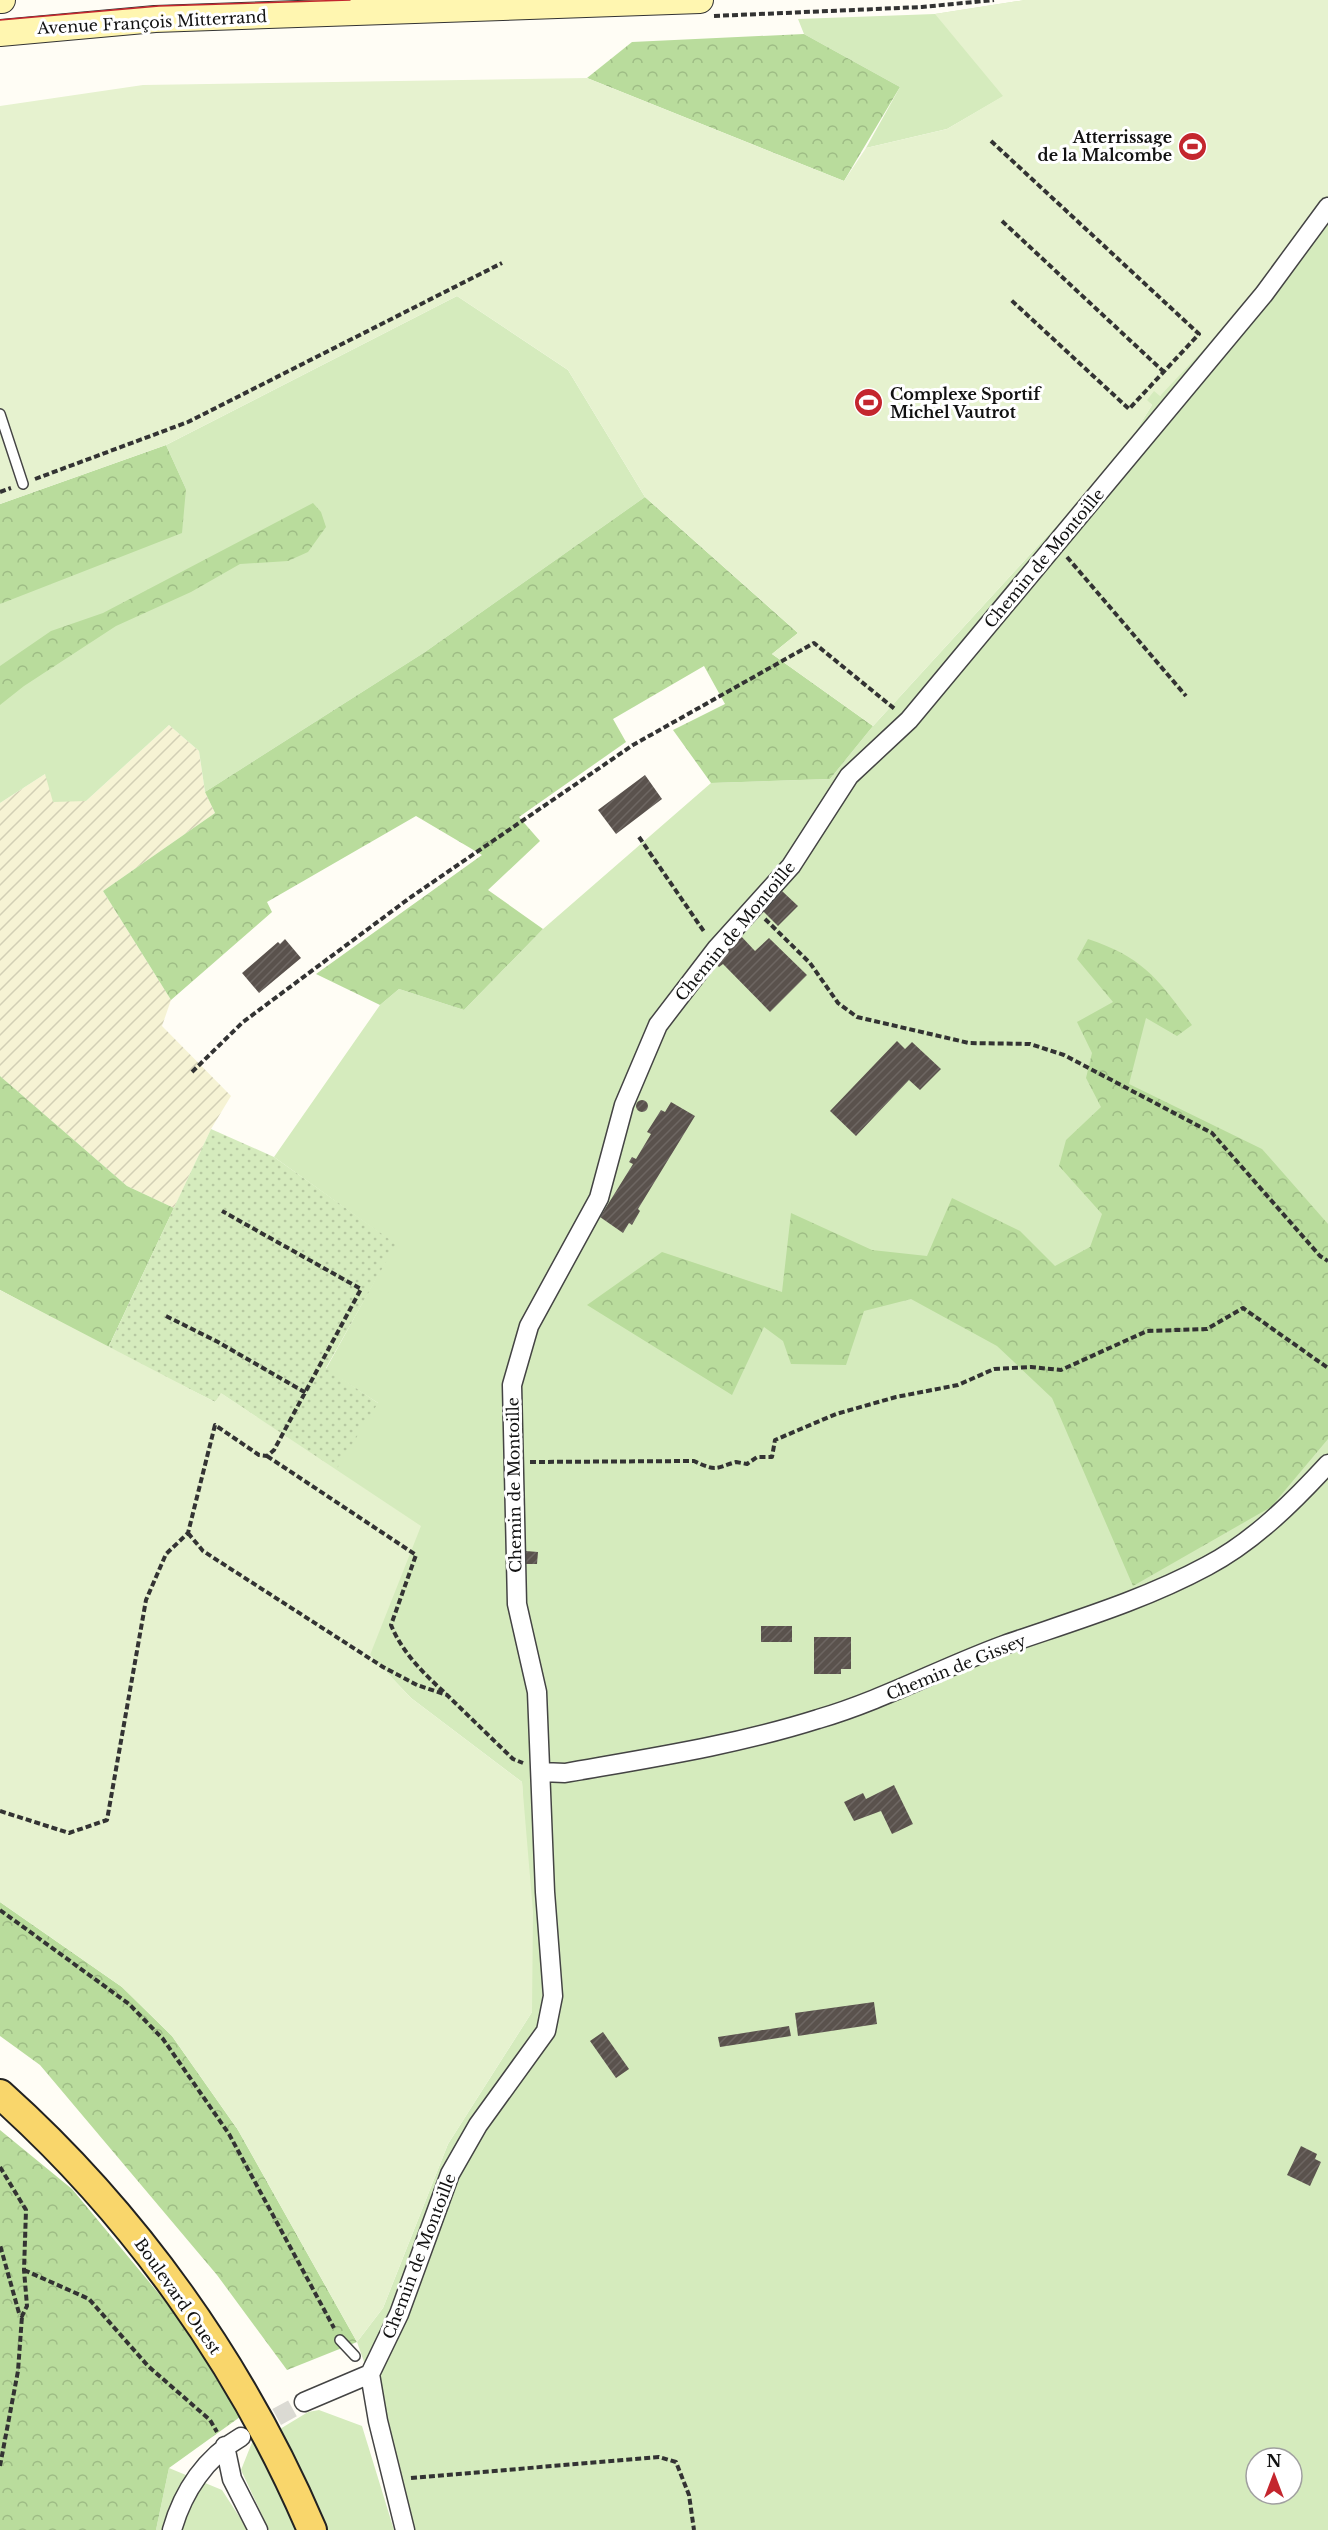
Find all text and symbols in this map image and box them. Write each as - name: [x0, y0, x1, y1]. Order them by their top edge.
- street label: Avenue François Mitterrand: [36, 6, 268, 38]
- place label: Atterrissage de la Malcombe: [1038, 127, 1172, 165]
- sports icon: Atterrissage de la Malcombe: [1177, 130, 1209, 162]
- place label: Complexe Sportif Michel Vautrot: [890, 384, 1042, 422]
- sports icon: Complexe Sportif Michel Vautrot: [853, 387, 885, 419]
- street label: Chemin de Montoille: [980, 484, 1108, 632]
- street label: Chemin de Montoille: [671, 857, 799, 1005]
- street label: Chemin de Montoille: [502, 1397, 526, 1573]
- street label: Chemin de Gissey: [883, 1630, 1029, 1704]
- street label: Chemin de Montoille: [378, 2170, 460, 2342]
- street label: Boulevard Ouest: [130, 2234, 226, 2358]
- north arrow: [1244, 2446, 1304, 2506]
- text: N: [1266, 2451, 1282, 2471]

